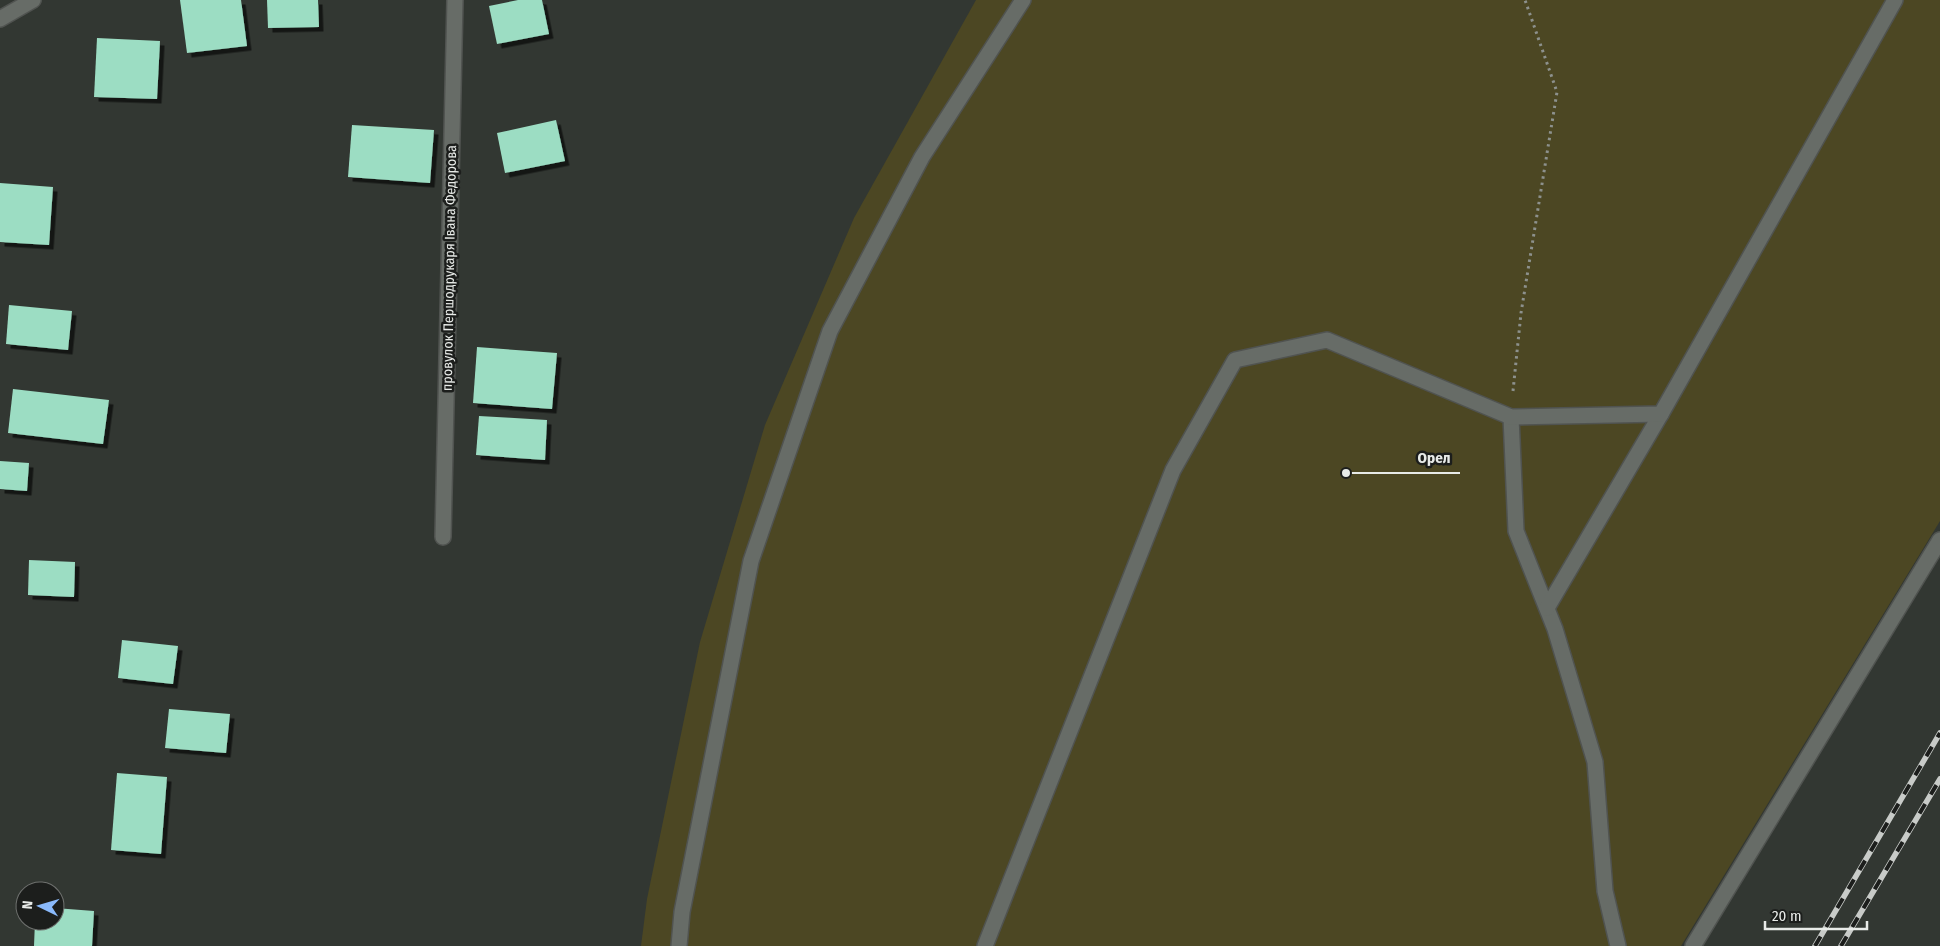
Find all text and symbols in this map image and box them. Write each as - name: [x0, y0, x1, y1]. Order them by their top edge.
- street label: провулок Першодрукаря Івана Федорова: [439, 145, 460, 391]
- callout: Орел: [1407, 443, 1460, 473]
- text: Орел: [1418, 449, 1450, 467]
- north arrow: [15, 881, 65, 931]
- scale bar: [1765, 898, 1868, 930]
- text: N: [19, 900, 36, 910]
- text: 20 m: [1772, 907, 1802, 925]

